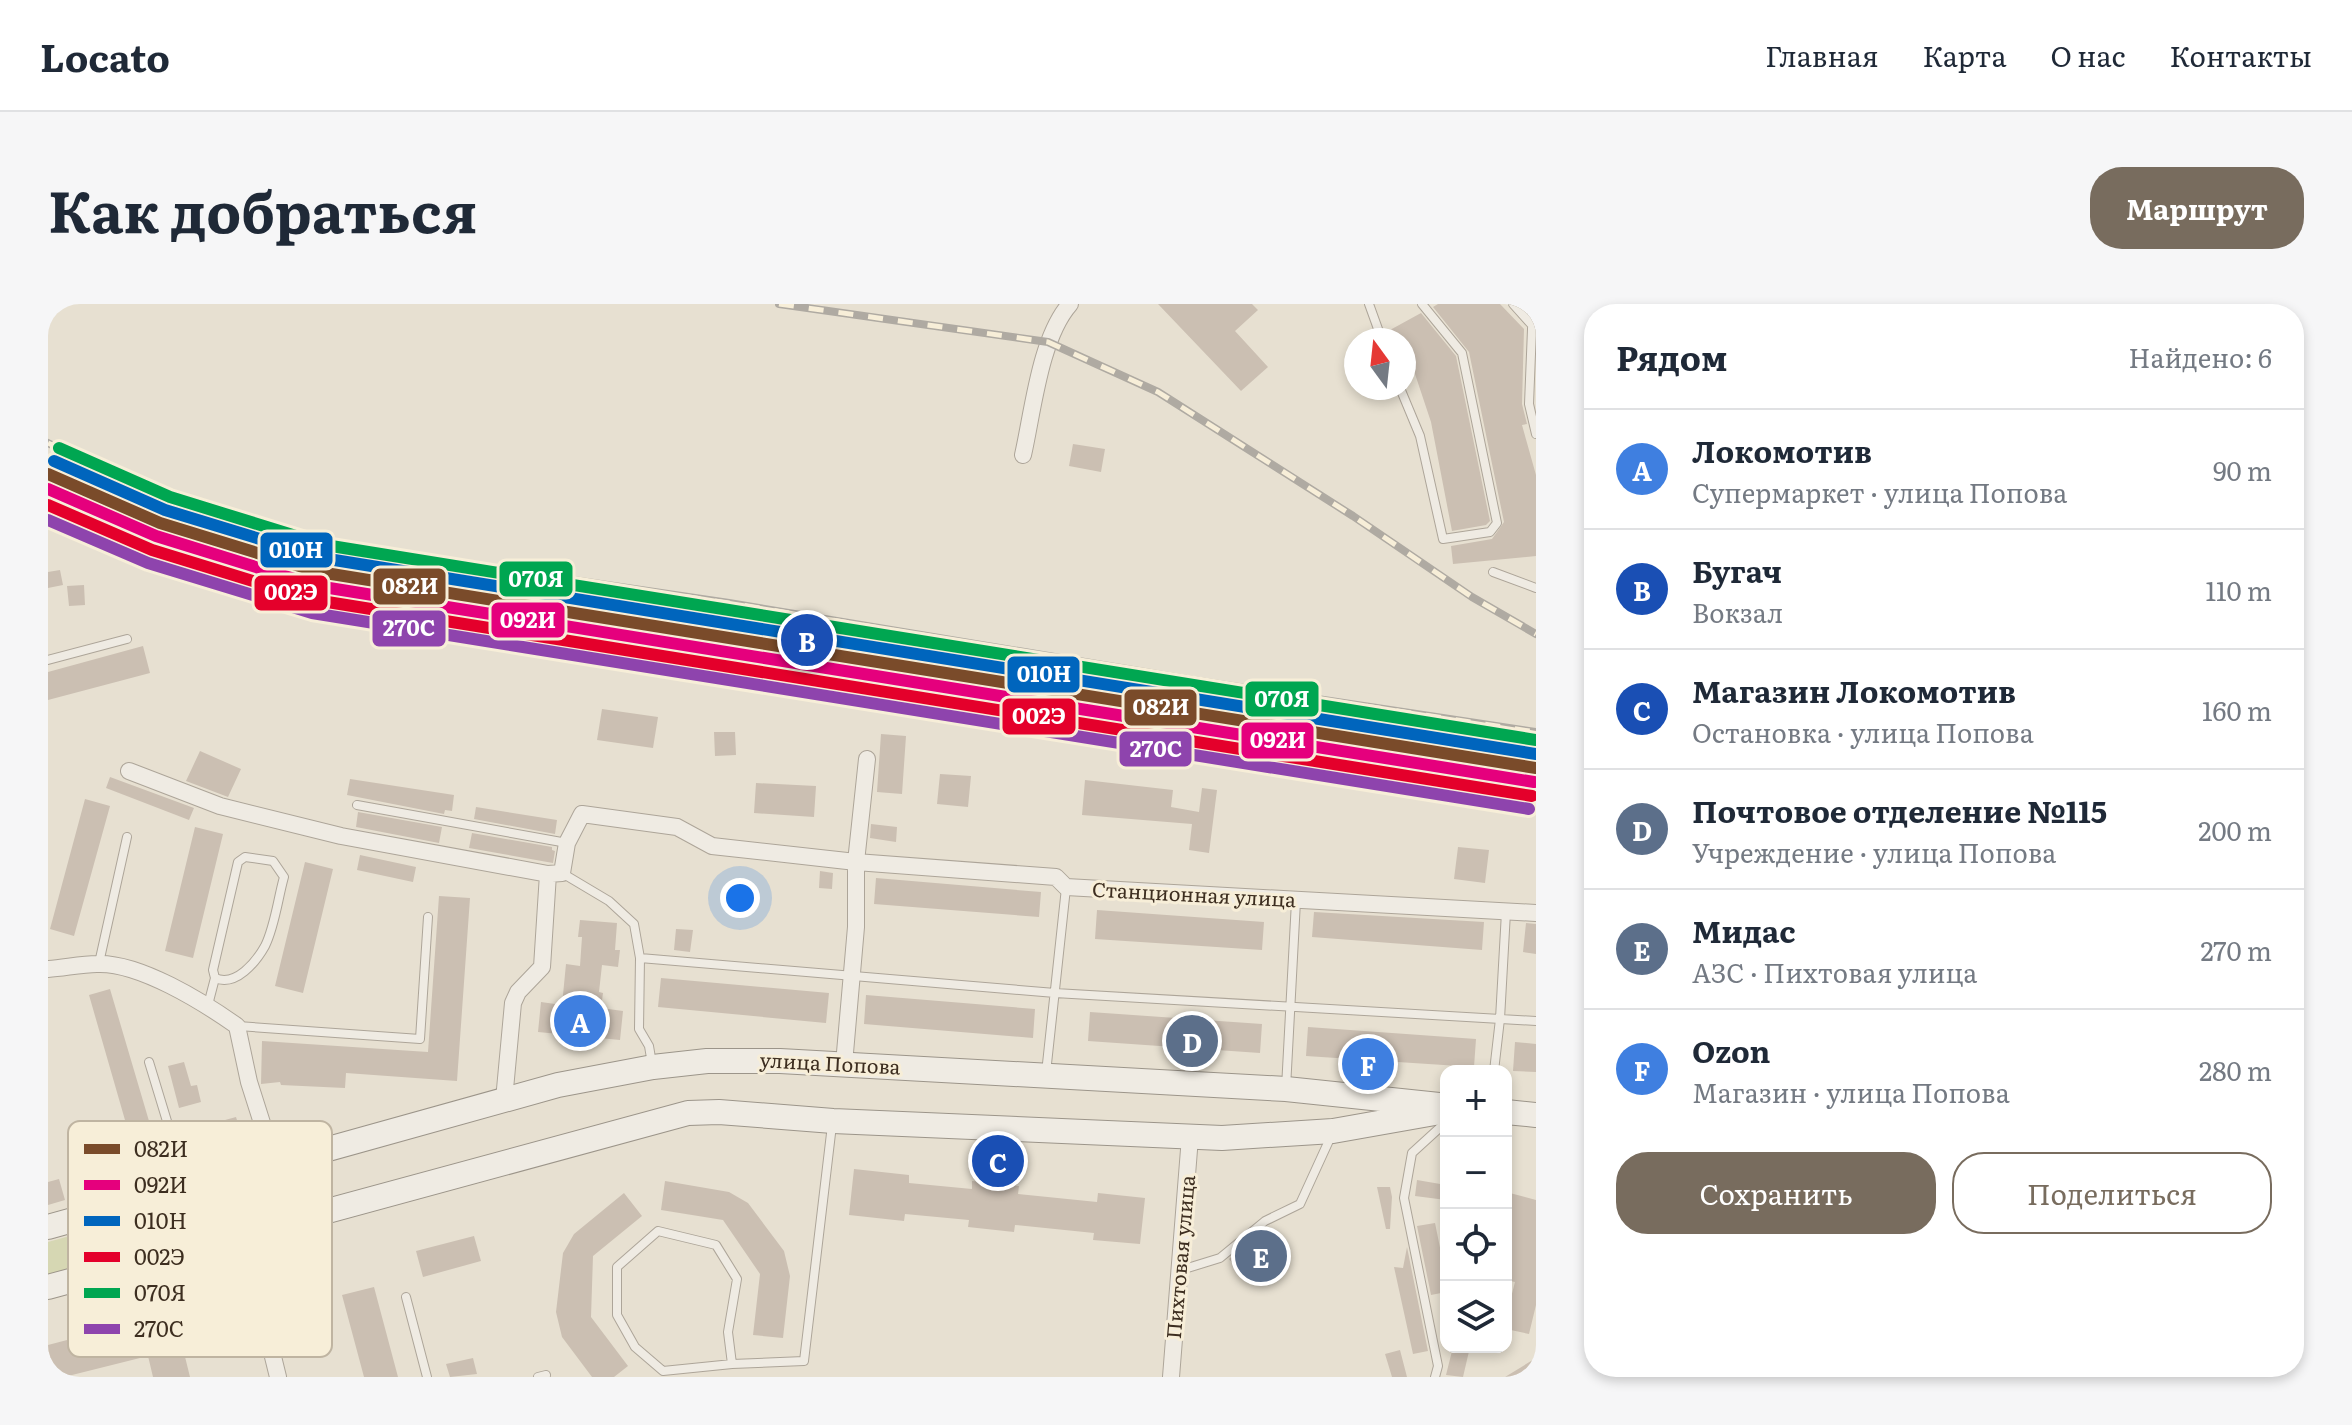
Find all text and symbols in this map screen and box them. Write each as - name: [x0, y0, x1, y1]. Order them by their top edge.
- text: Locato: [40, 27, 170, 84]
- text: Главная: [1765, 34, 1879, 76]
- text: Карта: [1923, 34, 2006, 76]
- text: О нас: [2050, 34, 2126, 76]
- text: Контакты: [2170, 34, 2312, 76]
- text: Как добраться: [48, 167, 477, 250]
- button: Маршрут: [2090, 167, 2304, 249]
- north arrow: [1344, 328, 1416, 400]
- text: Рядом: [1616, 331, 1728, 381]
- text: Найдено: 6: [2129, 337, 2272, 376]
- text: Локомотив: [1692, 428, 1872, 472]
- text: A: [1632, 450, 1652, 489]
- text: 90 m: [2213, 450, 2272, 489]
- text: Супермаркет · улица Попова: [1692, 472, 2067, 511]
- line badge: 010Н: [259, 531, 334, 569]
- text: 010Н: [269, 532, 323, 565]
- text: Бугач: [1692, 548, 1782, 592]
- line badge: 070Я: [498, 560, 574, 598]
- text: 070Я: [508, 561, 564, 594]
- line badge: 082И: [372, 567, 447, 606]
- text: 082И: [382, 568, 438, 601]
- text: B: [1633, 570, 1651, 609]
- text: 110 m: [2205, 570, 2272, 609]
- line badge: 002Э: [253, 574, 329, 612]
- text: 002Э: [264, 574, 318, 607]
- text: Вокзал: [1692, 592, 1783, 631]
- line badge: 092И: [490, 601, 566, 639]
- text: 092И: [500, 602, 556, 635]
- line badge: 270С: [371, 609, 447, 648]
- text: 270С: [383, 610, 435, 643]
- pin: B: [781, 610, 833, 670]
- line badge: 010Н: [1006, 655, 1081, 694]
- text: 010Н: [1017, 656, 1071, 689]
- text: Магазин Локомотив: [1692, 668, 2016, 712]
- line badge: 070Я: [1244, 680, 1320, 718]
- text: 070Я: [1254, 681, 1310, 714]
- line badge: 082И: [1123, 688, 1198, 727]
- text: 082И: [1133, 689, 1189, 722]
- text: C: [1633, 690, 1651, 729]
- text: 160 m: [2202, 690, 2272, 729]
- line badge: 002Э: [1001, 697, 1077, 736]
- text: 002Э: [1012, 698, 1066, 731]
- text: Остановка · улица Попова: [1692, 712, 2034, 751]
- line badge: 092И: [1240, 721, 1315, 760]
- text: 092И: [1250, 722, 1306, 755]
- line badge: 270С: [1118, 730, 1193, 768]
- text: 270С: [1130, 731, 1182, 764]
- text: Почтовое отделение №115: [1692, 788, 2107, 832]
- text: D: [1632, 810, 1652, 849]
- text: 200 m: [2198, 810, 2272, 849]
- text: Учреждение · улица Попова: [1692, 832, 2056, 871]
- street label: Станционная улица: [1092, 873, 1297, 913]
- your location: [720, 878, 760, 918]
- text: Мидас: [1692, 908, 1796, 952]
- text: E: [1633, 930, 1651, 969]
- text: 270 m: [2200, 930, 2272, 969]
- text: АЗС · Пихтовая улица: [1692, 952, 1977, 991]
- pin: A: [554, 991, 606, 1051]
- pin: D: [1166, 1011, 1218, 1071]
- text: Ozon: [1692, 1028, 1770, 1072]
- pin: F: [1342, 1034, 1394, 1094]
- street label: улица Попова: [759, 1043, 902, 1081]
- text: F: [1634, 1050, 1650, 1089]
- text: 280 m: [2199, 1050, 2272, 1089]
- map controls: [1440, 1065, 1512, 1353]
- button: +: [1440, 1065, 1512, 1137]
- text: Магазин · улица Попова: [1692, 1072, 2010, 1111]
- legend: [68, 1121, 332, 1357]
- text: 082И: [134, 1131, 188, 1164]
- pin: C: [972, 1131, 1024, 1191]
- button: −: [1440, 1137, 1512, 1209]
- button: Сохранить: [1616, 1152, 1936, 1234]
- button: Поделиться: [1952, 1152, 2272, 1234]
- text: 092И: [134, 1167, 188, 1200]
- street label: Пихтовая улица: [1157, 1173, 1201, 1340]
- text: 010Н: [134, 1203, 187, 1236]
- button: locate: [1440, 1209, 1512, 1281]
- pin: E: [1235, 1226, 1287, 1286]
- text: 002Э: [134, 1239, 185, 1272]
- text: 070Я: [134, 1275, 186, 1308]
- button: layers: [1440, 1281, 1512, 1353]
- text: 270С: [134, 1311, 184, 1344]

